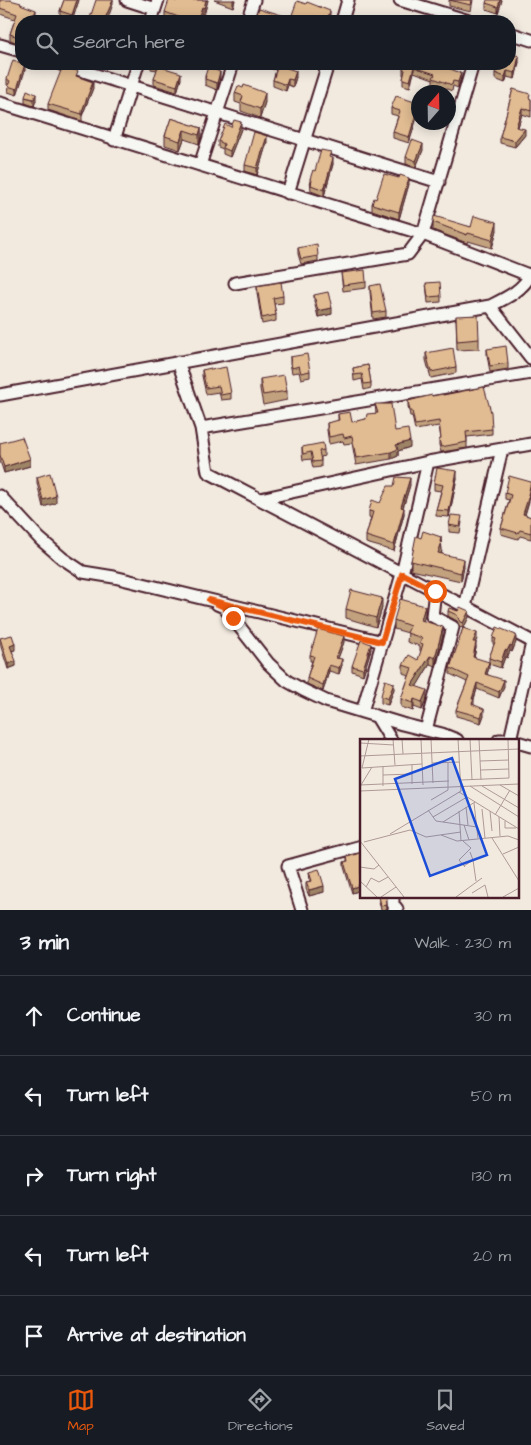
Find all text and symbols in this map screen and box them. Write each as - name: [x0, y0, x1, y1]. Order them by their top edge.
- search box: [15, 15, 516, 70]
- icon: search: [33, 29, 61, 57]
- text: Search here: [73, 29, 185, 56]
- north arrow: [411, 85, 456, 130]
- route start: [424, 580, 447, 603]
- route end: [222, 607, 245, 630]
- inset map: [360, 739, 518, 898]
- text: 3 min: [20, 928, 69, 957]
- text: Walk · 230 m: [414, 932, 511, 954]
- icon: ahead: [20, 1002, 48, 1030]
- text: Continue: [67, 1002, 141, 1029]
- text: 30 m: [474, 1005, 511, 1027]
- icon: left: [20, 1082, 48, 1110]
- text: Turn left: [67, 1082, 148, 1109]
- text: 50 m: [471, 1085, 511, 1107]
- icon: right: [20, 1162, 48, 1190]
- text: Turn right: [67, 1162, 156, 1189]
- text: 130 m: [472, 1165, 511, 1187]
- icon: left: [20, 1242, 48, 1270]
- text: Turn left: [67, 1242, 148, 1269]
- text: 20 m: [473, 1245, 511, 1267]
- icon: arrive: [20, 1322, 48, 1350]
- text: Arrive at destination: [67, 1322, 246, 1349]
- tab: Map: [67, 1386, 95, 1436]
- tab: Directions: [228, 1386, 293, 1436]
- tab: Saved: [426, 1386, 464, 1436]

